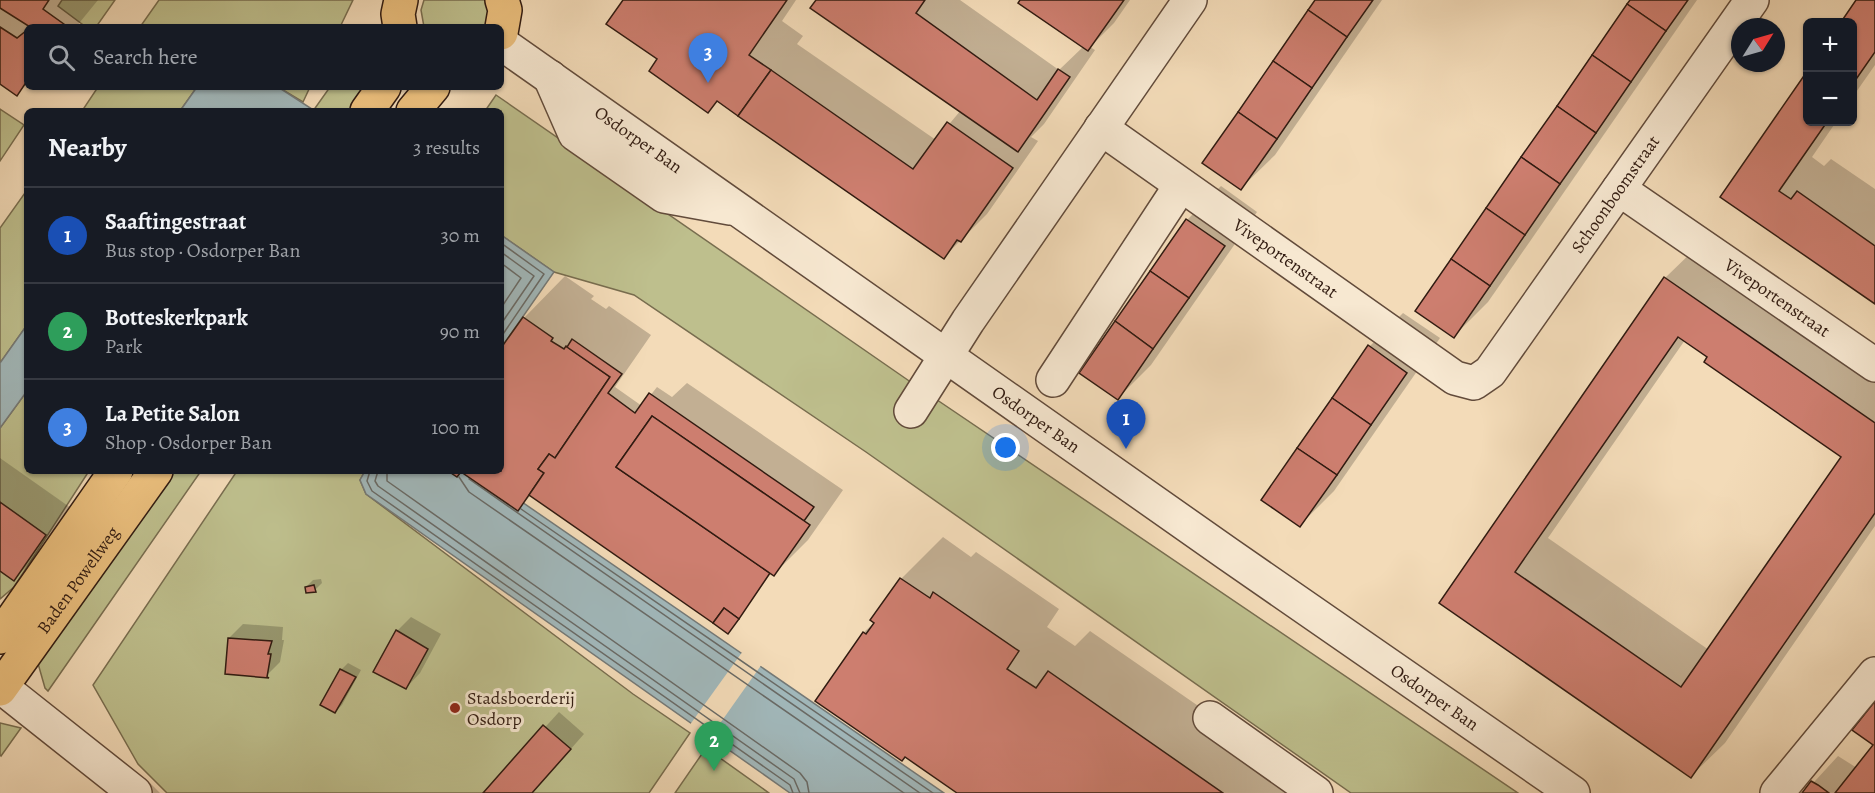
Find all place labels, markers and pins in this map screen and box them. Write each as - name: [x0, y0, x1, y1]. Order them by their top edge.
- pin: 3: [688, 34, 728, 83]
- pin: 1: [1106, 400, 1146, 449]
- place label: Stadsboerderij Osdorp: [467, 686, 575, 731]
- marker: Stadsboerderij Osdorp: [448, 701, 462, 715]
- pin: 2: [694, 722, 734, 771]

